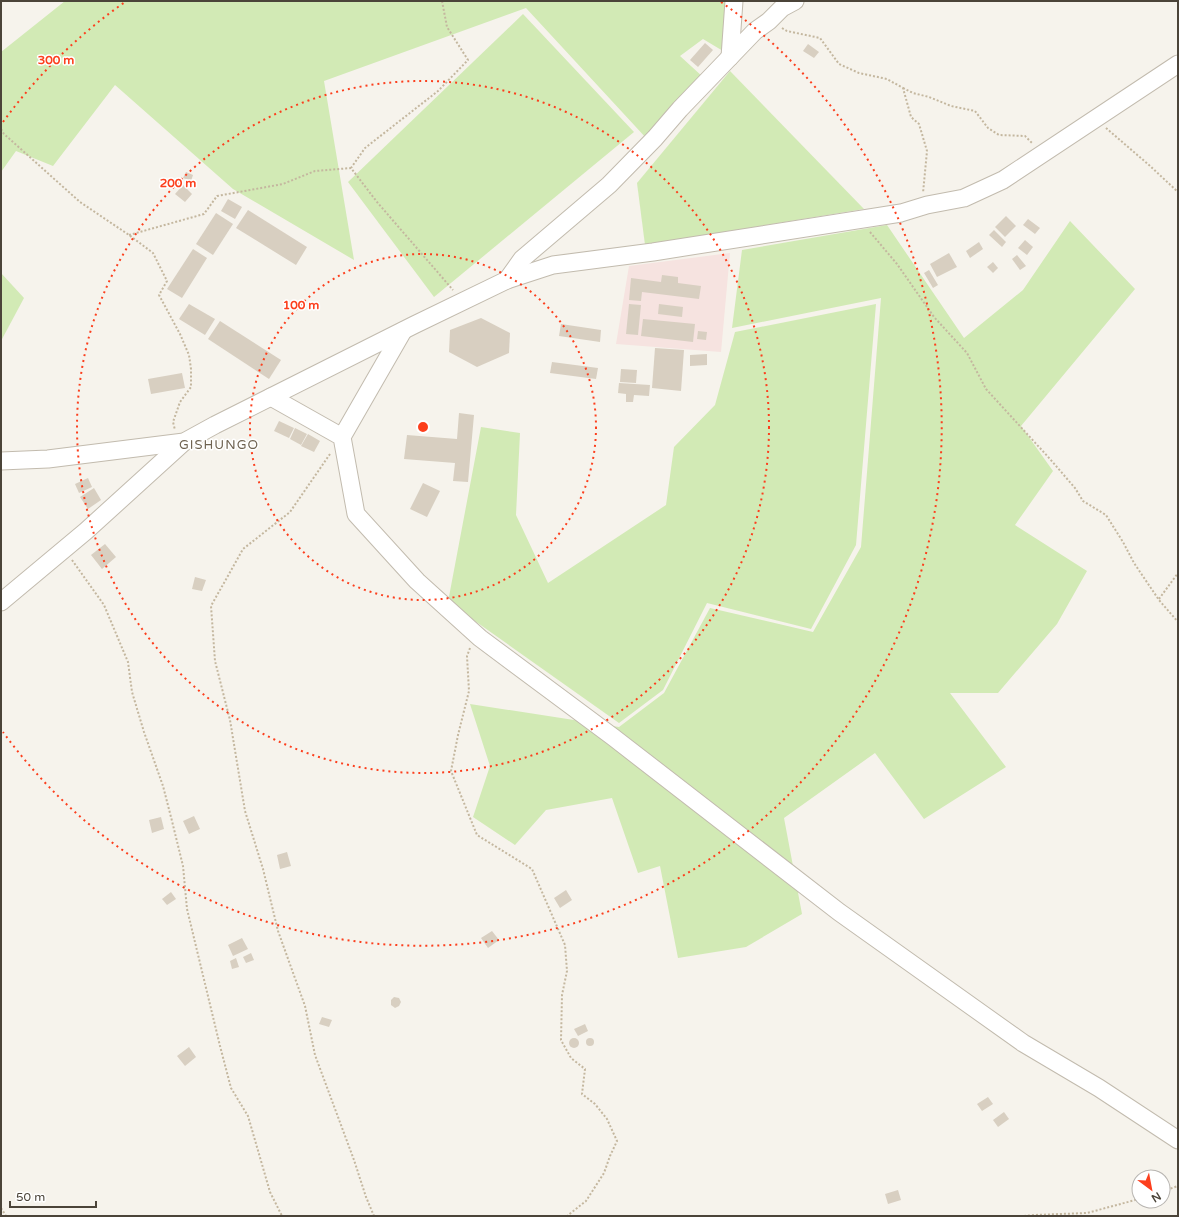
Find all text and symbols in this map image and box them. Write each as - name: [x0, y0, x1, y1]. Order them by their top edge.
- text: 300 m: [38, 53, 74, 67]
- text: 200 m: [160, 176, 196, 190]
- text: 100 m: [283, 298, 319, 312]
- centre of rings: [416, 420, 430, 434]
- district label: GISHUNGO: [179, 437, 259, 453]
- north arrow: [1131, 1169, 1171, 1209]
- scale bar: [10, 1183, 96, 1209]
- text: N: [1149, 1189, 1163, 1205]
- text: 50 m: [16, 1190, 45, 1204]

